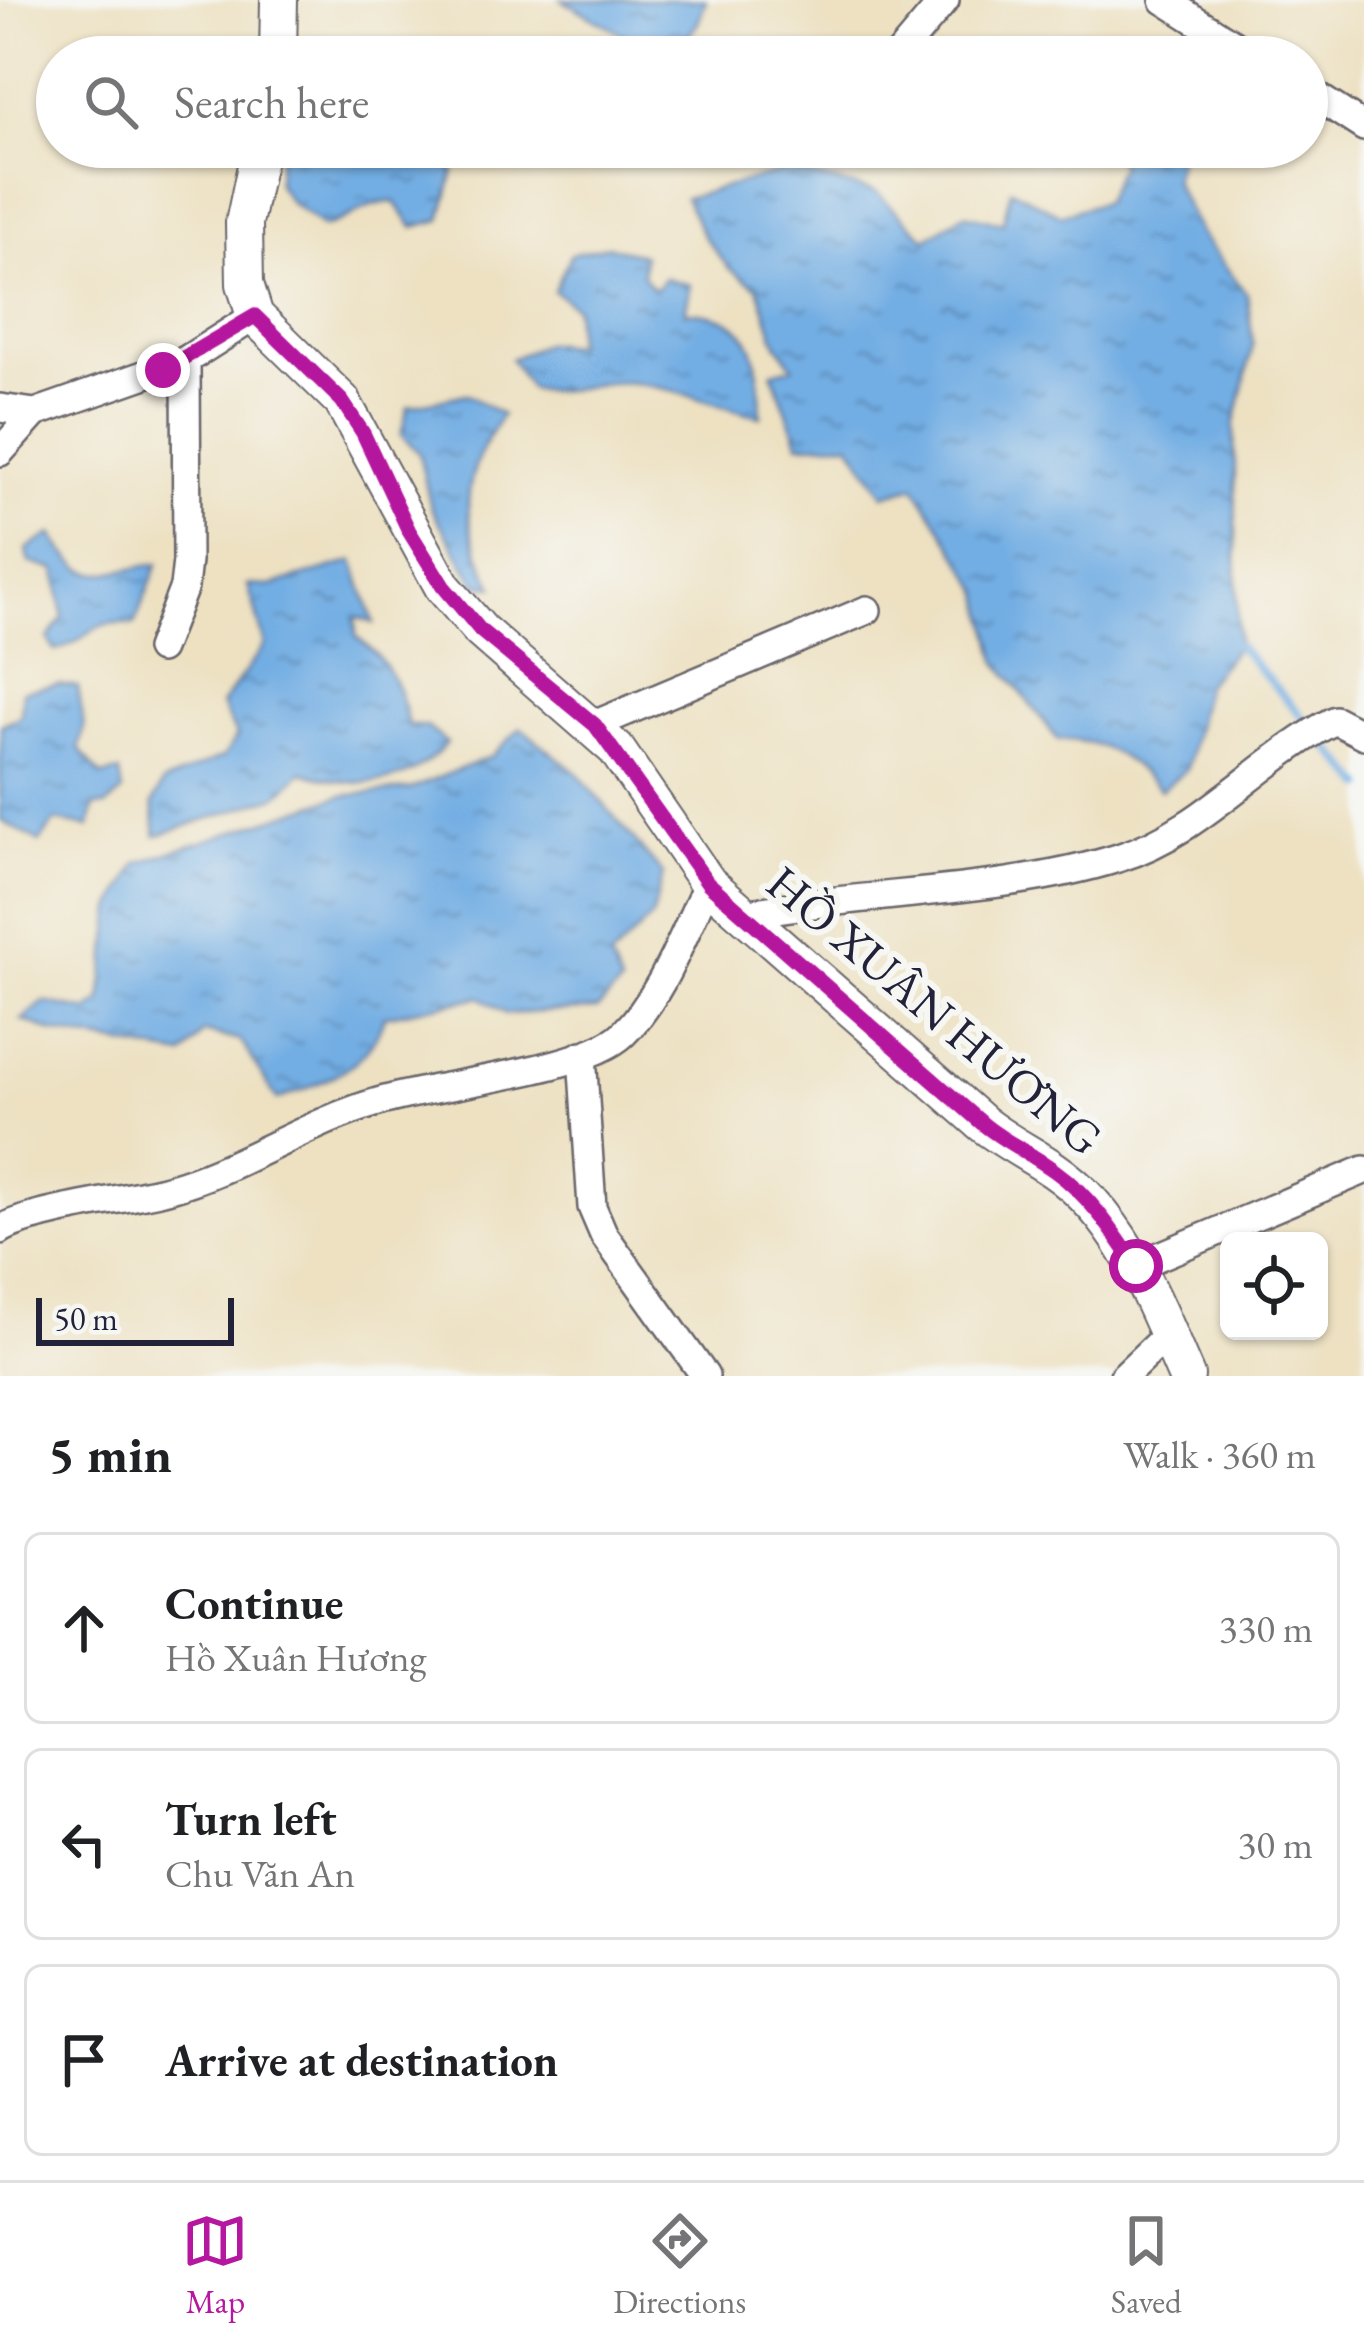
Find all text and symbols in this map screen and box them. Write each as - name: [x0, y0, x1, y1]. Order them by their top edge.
- search box: [36, 36, 1328, 168]
- icon: search: [78, 69, 144, 135]
- text: Search here: [174, 73, 369, 131]
- route end: [136, 343, 190, 397]
- street label: HỒ XUÂN HƯƠNG: [754, 852, 1116, 1168]
- map controls: [1220, 1232, 1328, 1340]
- button: locate: [1220, 1232, 1328, 1340]
- route start: [1109, 1239, 1163, 1293]
- scale bar: [36, 1292, 234, 1345]
- text: 50 m: [54, 1297, 118, 1340]
- text: 5 min: [48, 1421, 172, 1487]
- text: Walk · 360 m: [1123, 1429, 1316, 1480]
- text: Continue: [165, 1574, 343, 1632]
- icon: ahead: [51, 1595, 117, 1661]
- text: 330 m: [1219, 1603, 1313, 1654]
- text: Hồ Xuân Hương: [165, 1632, 427, 1683]
- text: Turn left: [165, 1790, 337, 1848]
- icon: left: [51, 1811, 117, 1877]
- text: 30 m: [1237, 1819, 1313, 1870]
- text: Chu Văn An: [165, 1848, 355, 1899]
- icon: arrive: [51, 2027, 117, 2093]
- text: Arrive at destination: [165, 2031, 558, 2089]
- tab: Map: [182, 2208, 248, 2323]
- tab: Directions: [613, 2208, 746, 2323]
- tab: Saved: [1111, 2208, 1182, 2323]

